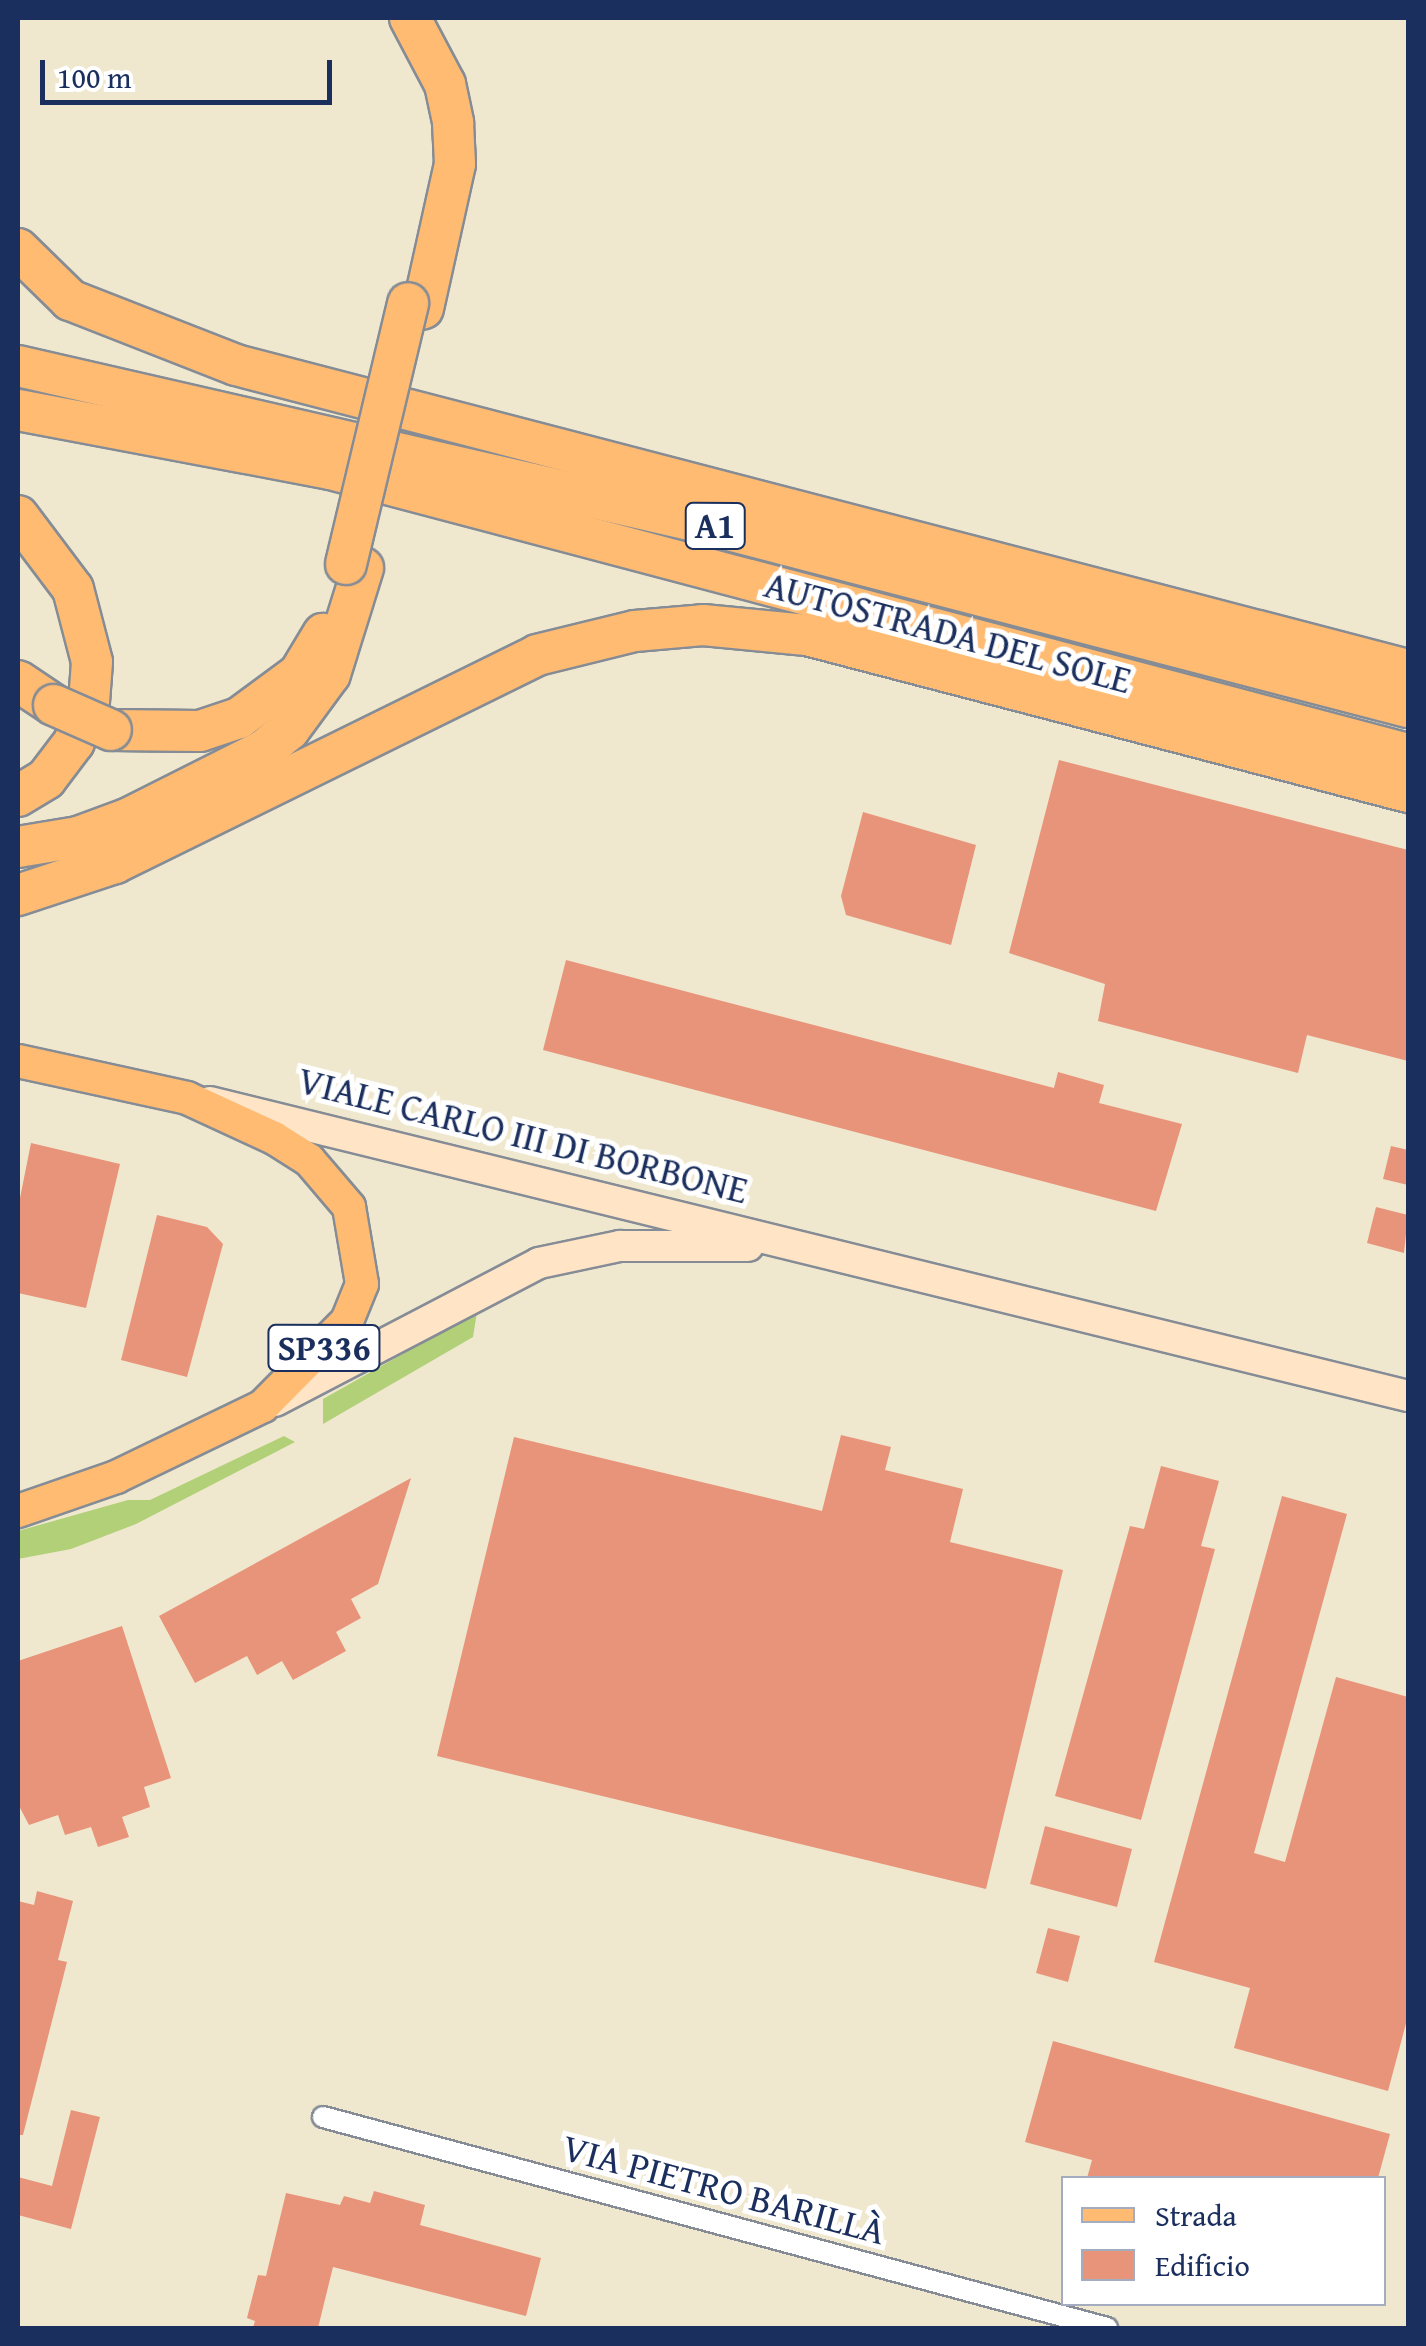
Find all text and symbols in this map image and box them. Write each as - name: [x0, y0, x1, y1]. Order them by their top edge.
- scale bar: [45, 40, 338, 102]
- text: 100 m: [57, 55, 131, 99]
- road number: A1: [682, 496, 748, 556]
- street label: AUTOSTRADA DEL SOLE: [760, 561, 1136, 703]
- street label: VIALE CARLO III DI BORBONE: [293, 1057, 753, 1213]
- road number: SP336: [266, 1318, 382, 1378]
- street label: VIA PIETRO BARILLÀ: [558, 2124, 890, 2254]
- legend: [1061, 2176, 1386, 2306]
- text: Strada: [1155, 2193, 1237, 2237]
- text: Edificio: [1155, 2243, 1250, 2287]

